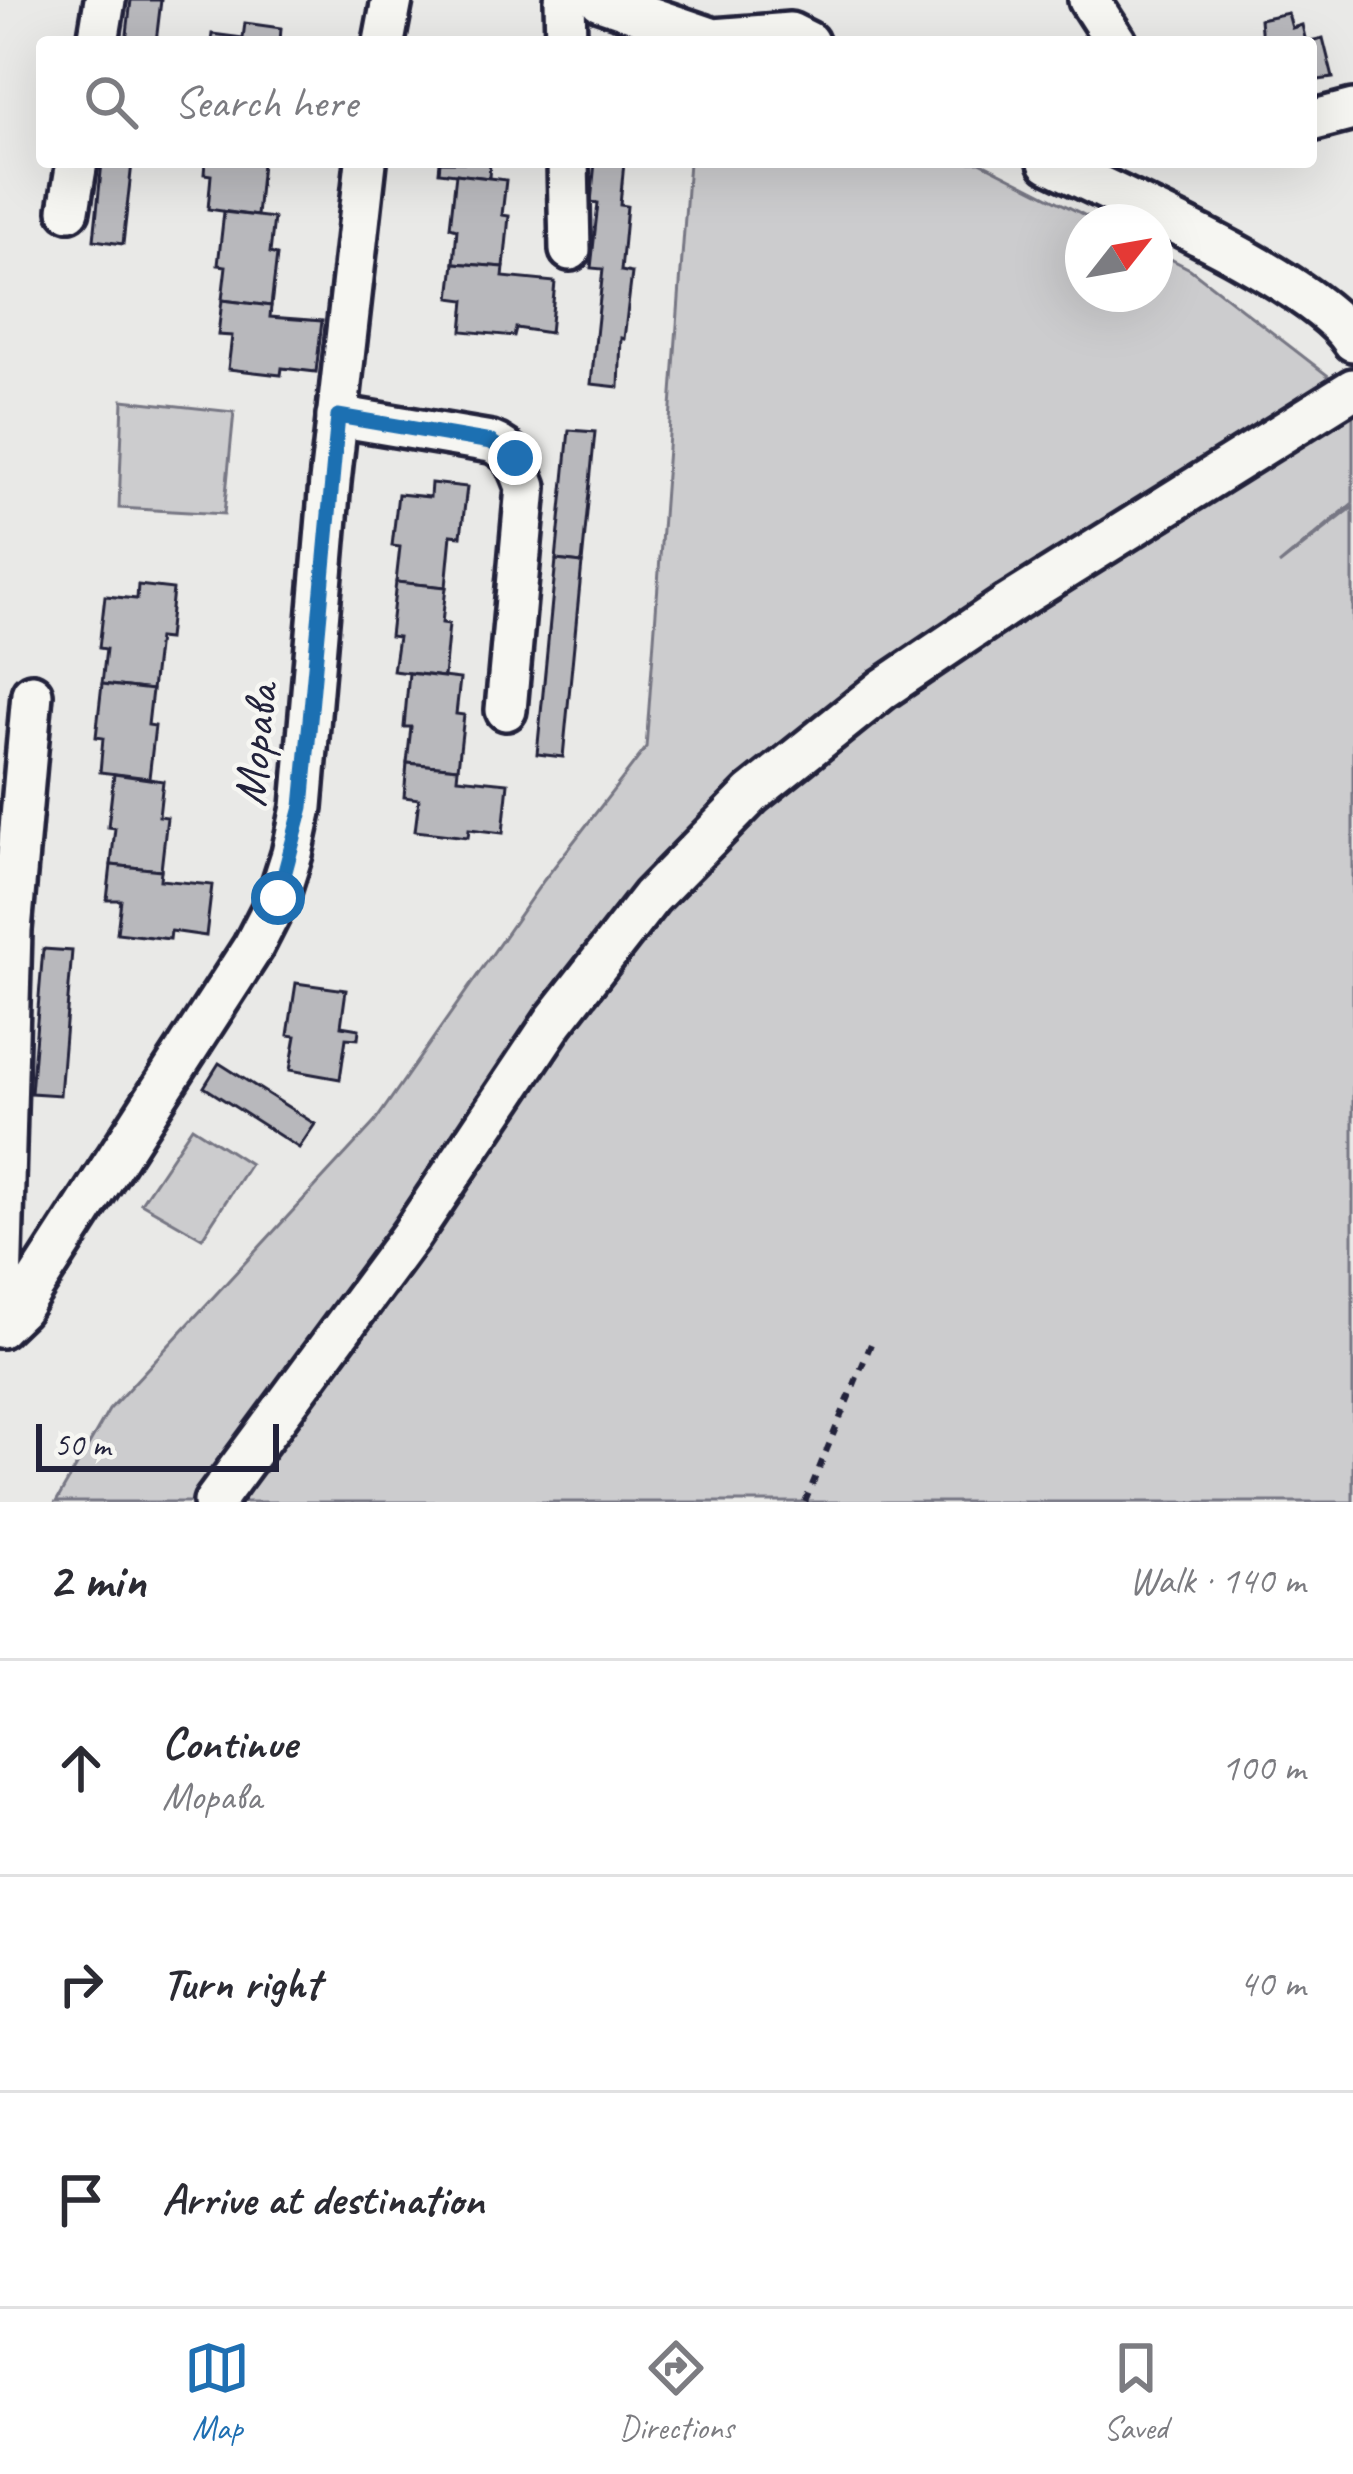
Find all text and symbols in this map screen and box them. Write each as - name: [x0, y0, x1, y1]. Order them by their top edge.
- search box: [36, 36, 1317, 168]
- icon: search: [78, 69, 144, 135]
- text: Search here: [174, 74, 357, 131]
- north arrow: [1065, 204, 1173, 312]
- route end: [488, 431, 542, 485]
- street label: Морава: [219, 677, 292, 809]
- route start: [251, 871, 305, 925]
- scale bar: [36, 1418, 279, 1471]
- text: 50 m: [54, 1424, 110, 1466]
- text: 2 min: [48, 1548, 146, 1612]
- text: Walk · 140 m: [1129, 1556, 1305, 1605]
- text: Continue: [162, 1715, 296, 1772]
- icon: ahead: [48, 1735, 114, 1801]
- text: 100 m: [1221, 1743, 1305, 1792]
- text: Морава: [162, 1772, 261, 1821]
- icon: right: [48, 1951, 114, 2017]
- text: Turn right: [162, 1955, 320, 2012]
- text: 40 m: [1239, 1959, 1305, 2008]
- icon: arrive: [48, 2167, 114, 2233]
- text: Arrive at destination: [162, 2171, 484, 2228]
- tab: Map: [184, 2335, 250, 2449]
- tab: Directions: [619, 2335, 734, 2449]
- tab: Saved: [1103, 2335, 1169, 2449]

